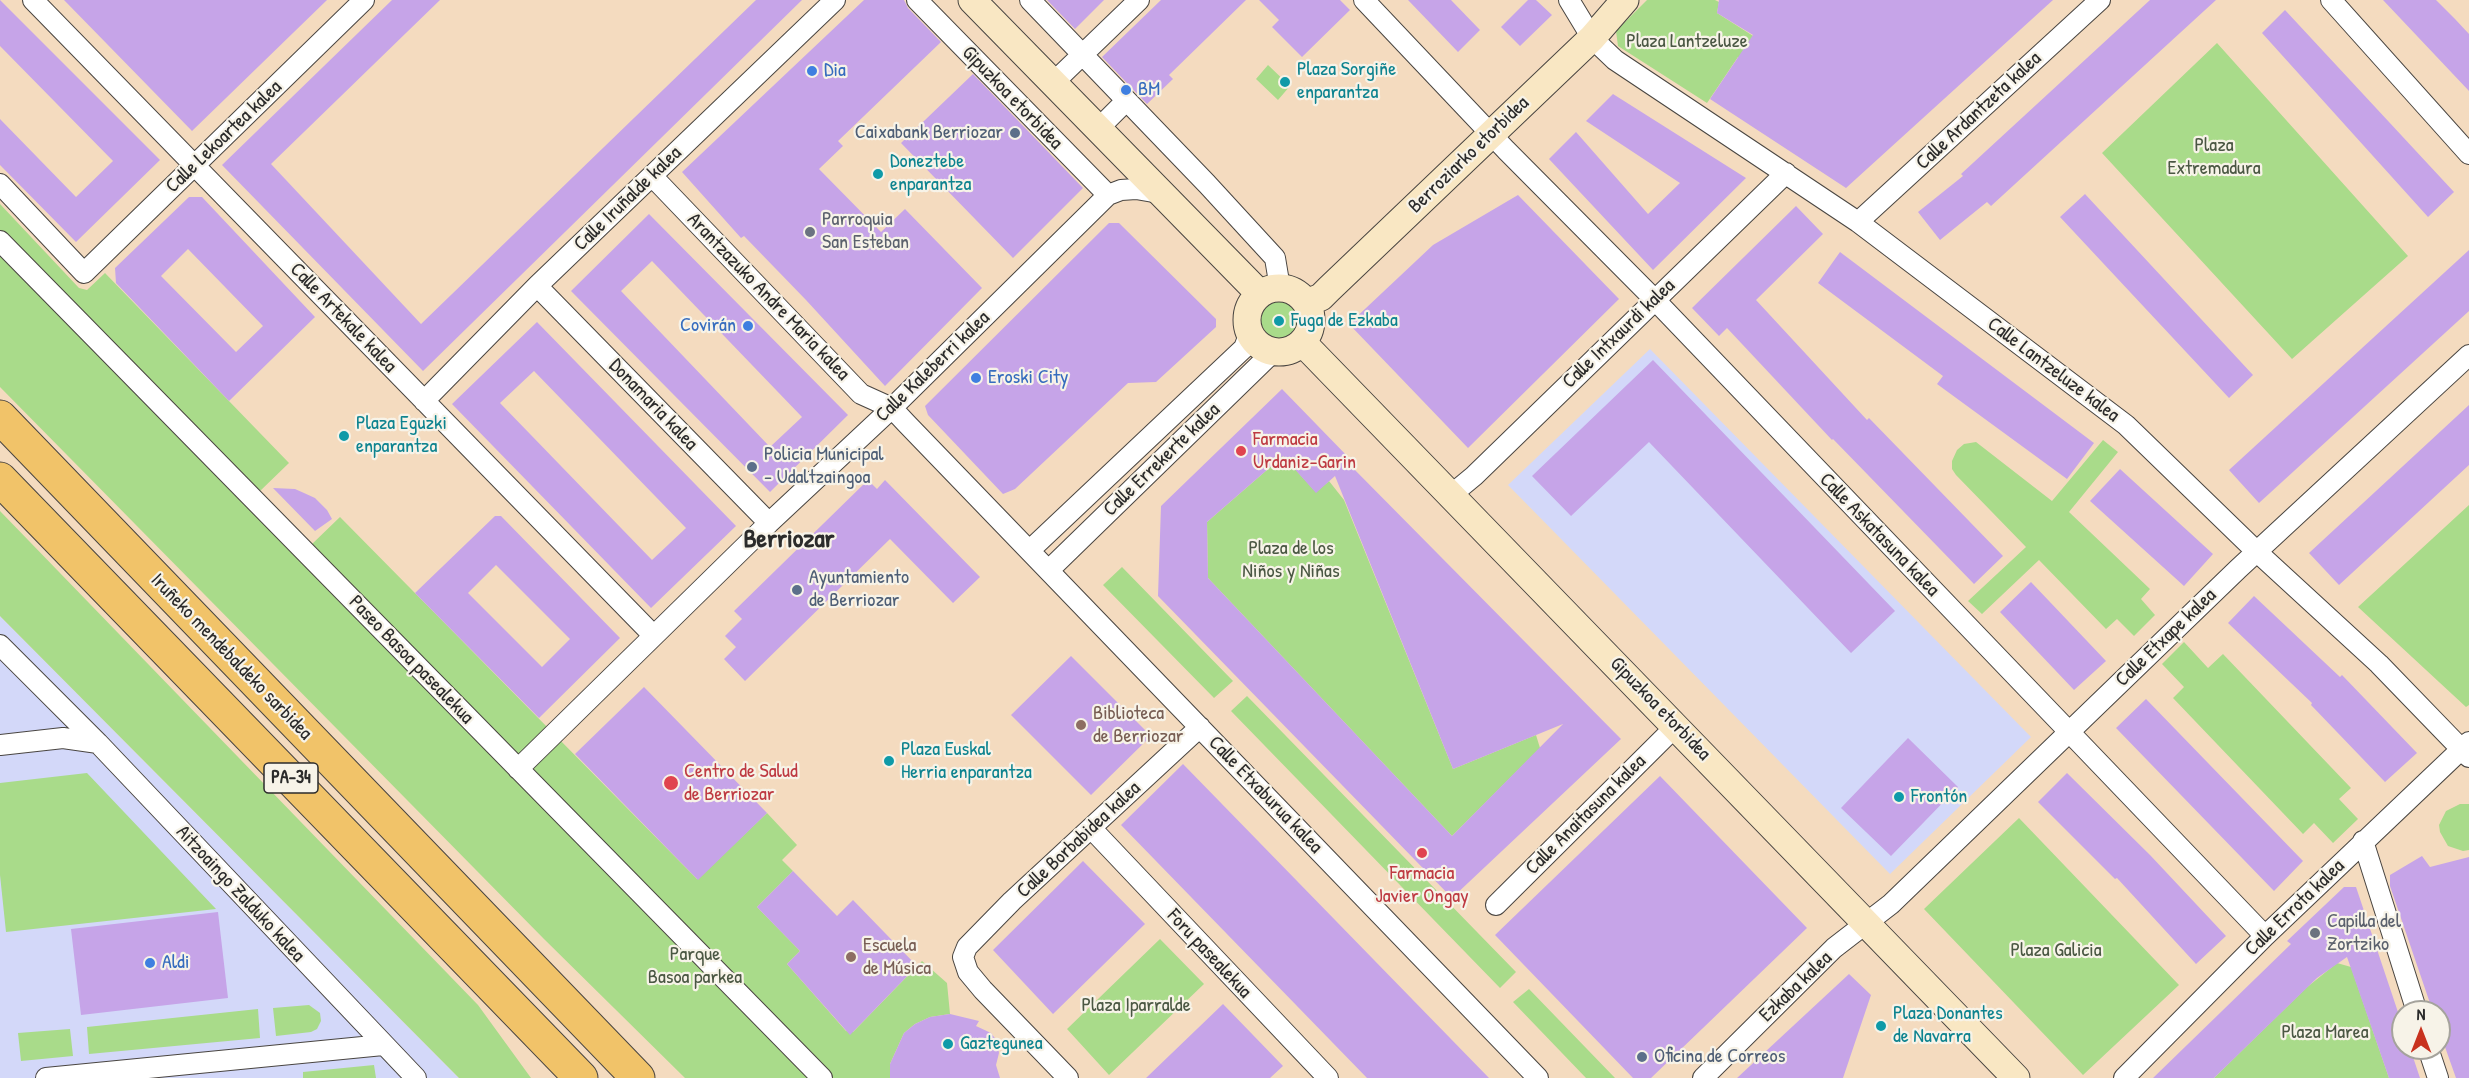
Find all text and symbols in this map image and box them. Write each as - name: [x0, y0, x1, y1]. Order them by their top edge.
- park label: Plaza Lantzeluze: [1626, 30, 1748, 54]
- street label: Gipuzkoa etorbidea: [957, 41, 1067, 155]
- street label: Calle Ardantzeta kalea: [1912, 47, 2046, 175]
- place label: Plaza Sorgiñe enparantza: [1297, 58, 1396, 105]
- place label: Dia: [824, 59, 846, 83]
- marker: Dia: [805, 64, 819, 78]
- marker: Plaza Sorgiñe enparantza: [1278, 75, 1292, 89]
- street label: Calle Lekoartea kalea: [161, 76, 287, 198]
- place label: BM: [1138, 78, 1160, 102]
- marker: BM: [1119, 83, 1133, 97]
- street label: Berroziarko etorbidea: [1404, 91, 1534, 219]
- place label: Caixabank Berriozar: [855, 121, 1003, 145]
- marker: Caixabank Berriozar: [1008, 126, 1022, 140]
- park label: Plaza Extremadura: [2167, 134, 2261, 181]
- street label: Calle Iruñalde kalea: [569, 142, 687, 256]
- place label: Doneztebe enparantza: [890, 150, 971, 197]
- marker: Doneztebe enparantza: [871, 167, 885, 181]
- street label: Arantzazuko Andre Maria kalea: [682, 208, 854, 386]
- place label: Parroquia San Esteban: [822, 208, 909, 255]
- marker: Parroquia San Esteban: [803, 225, 817, 239]
- street label: Calle Artekale kalea: [285, 258, 401, 378]
- street label: Calle Intxaurdi kalea: [1558, 274, 1680, 394]
- street label: Calle Kaleberri kalea: [871, 306, 995, 428]
- place label: Fuga de Ezkaba: [1291, 309, 1398, 333]
- street label: Calle Lantzeluze kalea: [1982, 312, 2124, 428]
- place label: Covirán: [680, 314, 736, 338]
- marker: Fuga de Ezkaba: [1272, 314, 1286, 328]
- marker: Covirán: [741, 319, 755, 333]
- street label: Donamaria kalea: [603, 354, 703, 456]
- place label: Eroski City: [988, 366, 1068, 390]
- marker: Eroski City: [969, 371, 983, 385]
- street label: Calle Errekerte kalea: [1099, 398, 1225, 522]
- place label: Plaza Eguzki enparantza: [356, 412, 447, 459]
- place label: Farmacia Urdaniz-Garin: [1253, 428, 1356, 475]
- marker: Plaza Eguzki enparantza: [337, 429, 351, 443]
- place label: Policia Municipal - Udaltzaingoa: [764, 443, 884, 490]
- marker: Farmacia Urdaniz-Garin: [1234, 444, 1248, 458]
- marker: Policia Municipal - Udaltzaingoa: [745, 460, 759, 474]
- street label: Calle Askatasuna kalea: [1814, 468, 1944, 602]
- district label: Berriozar: [743, 524, 835, 556]
- park label: Plaza de los Niños y Niñas: [1242, 537, 1340, 584]
- place label: Ayuntamiento de Berriozar: [809, 566, 909, 613]
- street label: Iruñeko mendebaldeko sarbidea: [145, 569, 317, 745]
- marker: Ayuntamiento de Berriozar: [790, 583, 804, 597]
- street label: Calle Etxape kalea: [2111, 584, 2221, 692]
- street label: Paseo Basoa pasealekua: [344, 591, 478, 729]
- street label: Gipuzkoa etorbidea: [1605, 652, 1715, 766]
- place label: Biblioteca de Berriozar: [1093, 702, 1183, 749]
- marker: Biblioteca de Berriozar: [1074, 718, 1088, 732]
- street label: Calle Etxaburua kalea: [1203, 731, 1327, 859]
- place label: Plaza Euskal Herria enparantza: [901, 738, 1032, 785]
- street label: Calle Anaitasuna kalea: [1521, 750, 1651, 880]
- marker: Plaza Euskal Herria enparantza: [882, 754, 896, 768]
- place label: Centro de Salud de Berriozar: [684, 760, 798, 807]
- road number: PA-34: [264, 763, 318, 793]
- marker: Centro de Salud de Berriozar: [662, 774, 680, 792]
- street label: Calle Borbabidea kalea: [1012, 777, 1146, 903]
- place label: Frontón: [1911, 785, 1967, 809]
- marker: Frontón: [1892, 790, 1906, 804]
- street label: Aitzoaingo Zalduko kalea: [171, 821, 309, 967]
- marker: Farmacia Javier Ongay: [1415, 846, 1429, 860]
- street label: Calle Errota kalea: [2240, 855, 2350, 961]
- place label: Farmacia Javier Ongay: [1375, 862, 1469, 909]
- street label: Foru pasealekua: [1162, 904, 1256, 1004]
- place label: Capilla del Zortziko: [2327, 910, 2401, 957]
- marker: Capilla del Zortziko: [2308, 926, 2322, 940]
- place label: Escuela de Música: [863, 934, 931, 981]
- park label: Plaza Galicia: [2010, 939, 2102, 963]
- park label: Parque Basoa parkea: [648, 943, 742, 990]
- street label: Ezkaba kalea: [1755, 947, 1837, 1027]
- marker: Escuela de Música: [844, 950, 858, 964]
- place label: Aldi: [162, 951, 189, 975]
- marker: Aldi: [143, 956, 157, 970]
- park label: Plaza Iparralde: [1081, 994, 1191, 1018]
- north arrow: [2391, 1000, 2451, 1060]
- place label: Plaza Donantes de Navarra: [1893, 1002, 2003, 1049]
- text: N: [2417, 1003, 2425, 1025]
- marker: Plaza Donantes de Navarra: [1874, 1019, 1888, 1033]
- park label: Plaza Marea: [2281, 1021, 2369, 1045]
- place label: Gaztegunea: [960, 1032, 1043, 1056]
- marker: Gaztegunea: [941, 1037, 955, 1051]
- place label: Oficina de Correos: [1654, 1045, 1785, 1069]
- marker: Oficina de Correos: [1635, 1050, 1649, 1064]

